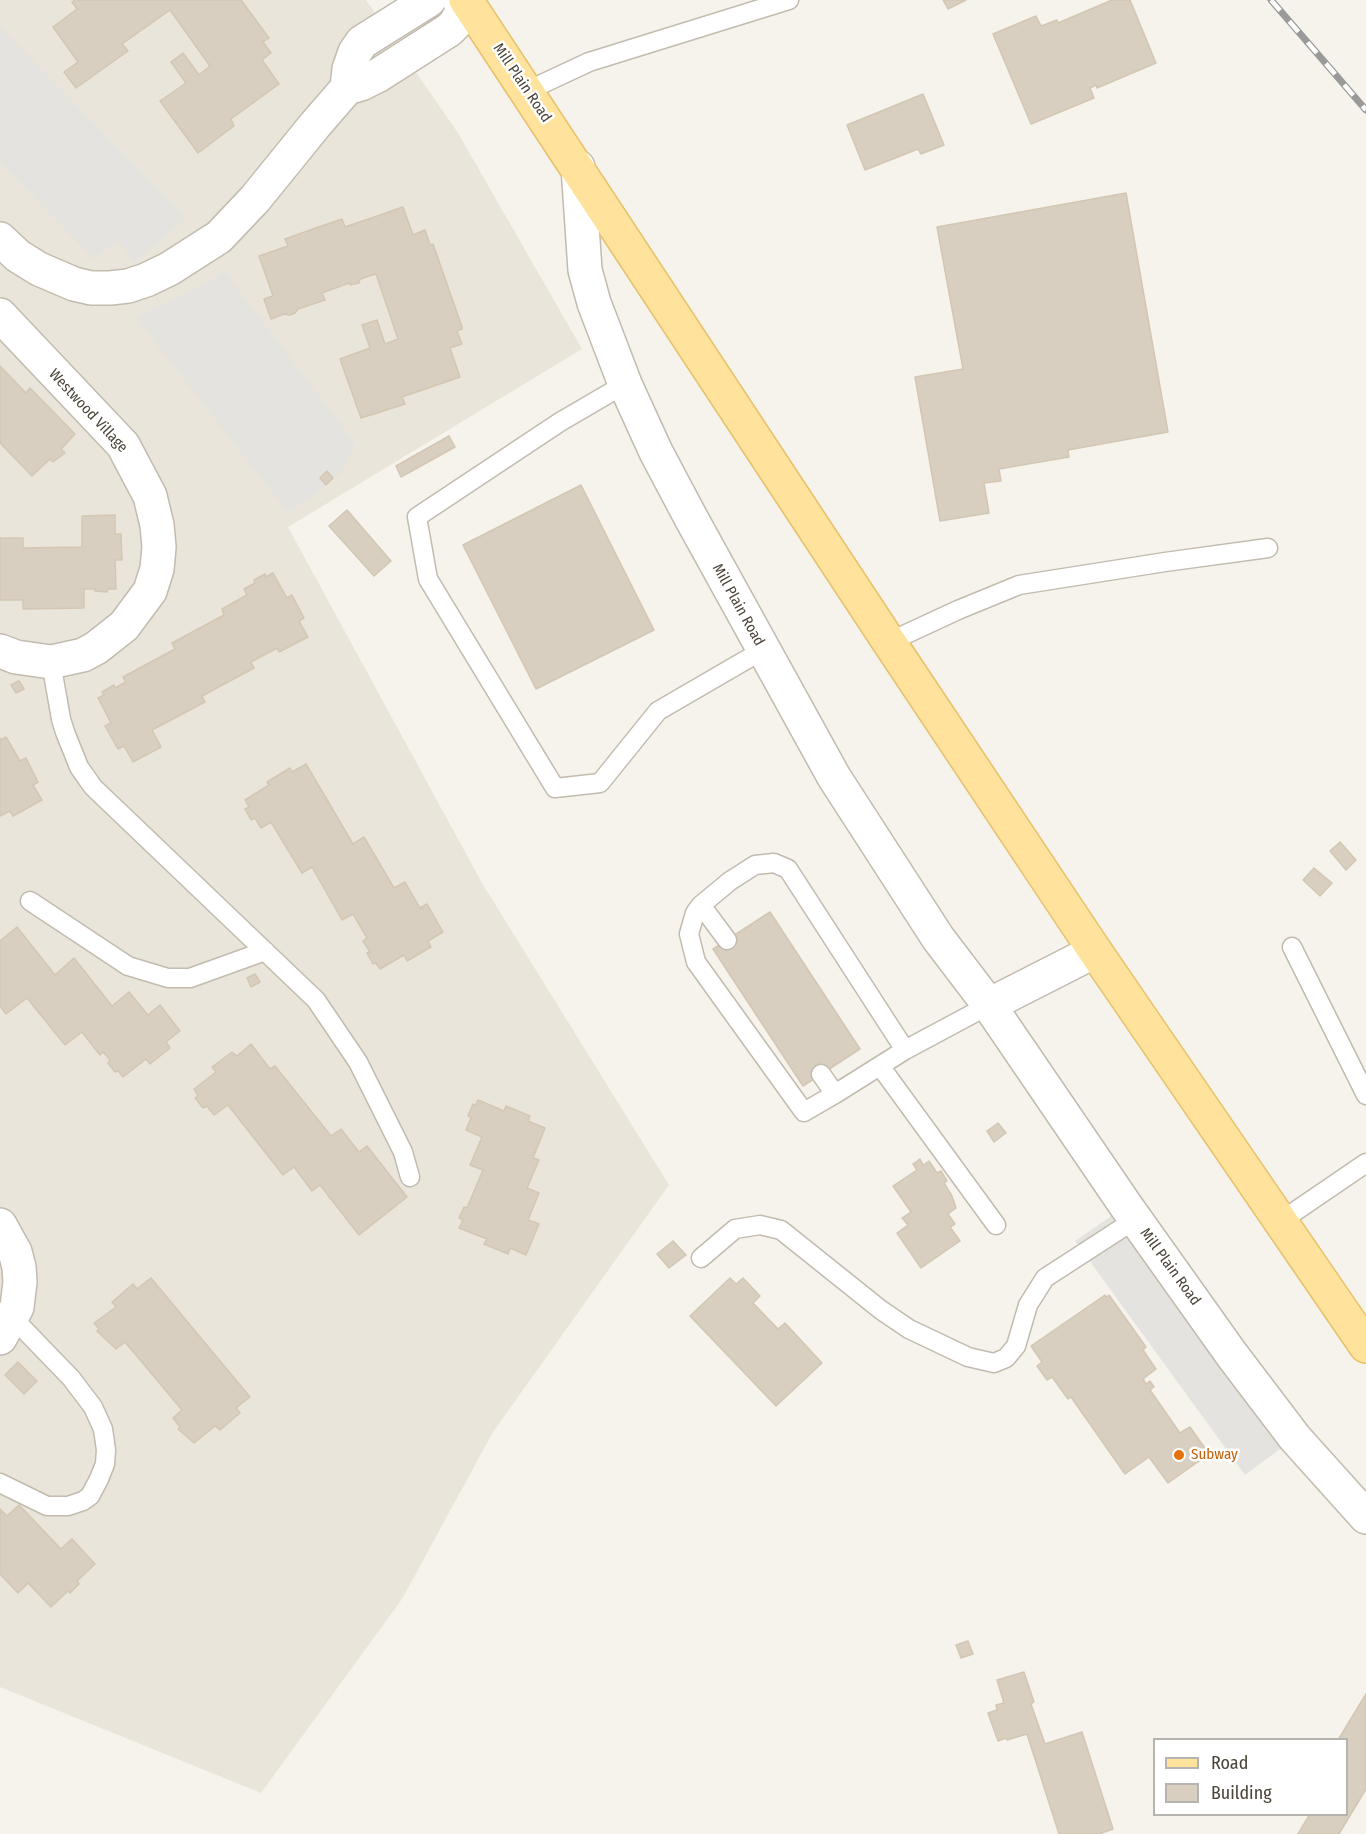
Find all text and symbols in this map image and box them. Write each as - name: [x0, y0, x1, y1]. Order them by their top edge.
- street label: Mill Plain Road: [489, 40, 555, 126]
- street label: Westwood Village: [45, 365, 131, 457]
- street label: Mill Plain Road: [708, 561, 768, 649]
- street label: Mill Plain Road: [1136, 1225, 1204, 1309]
- place label: Subway: [1191, 1446, 1238, 1464]
- marker: Subway: [1172, 1448, 1186, 1462]
- legend: [1153, 1738, 1348, 1816]
- text: Road: [1211, 1752, 1248, 1774]
- text: Building: [1211, 1782, 1272, 1804]

